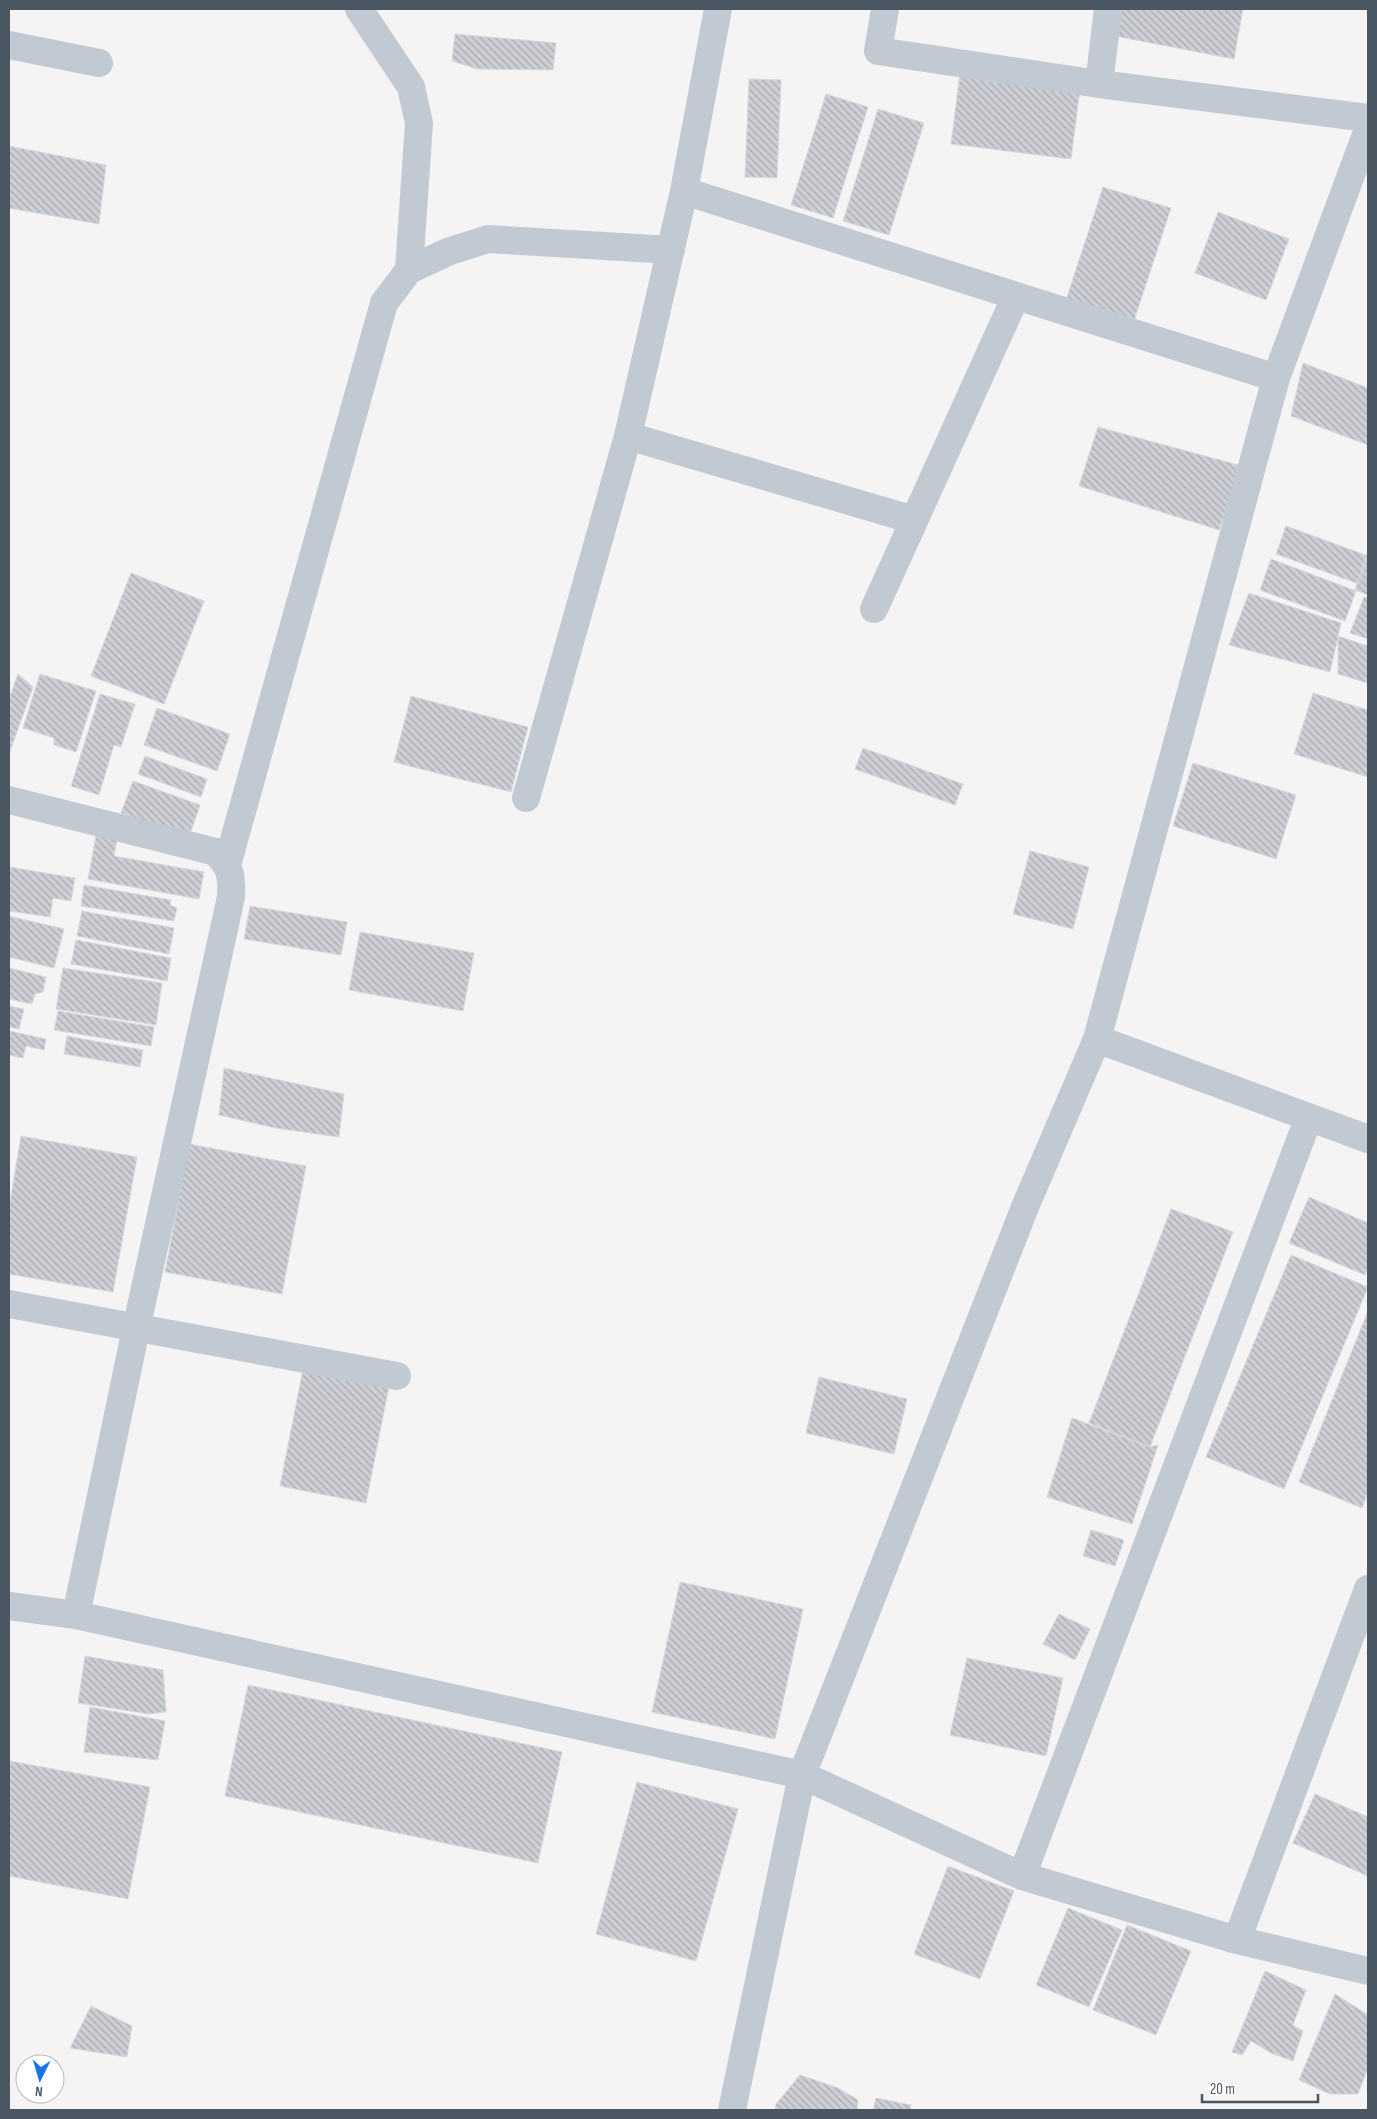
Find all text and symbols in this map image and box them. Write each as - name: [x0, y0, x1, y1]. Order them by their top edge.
- north arrow: [15, 2054, 65, 2104]
- scale bar: [1202, 2072, 1318, 2104]
- text: 20 m: [1210, 2080, 1235, 2099]
- text: N: [34, 2083, 43, 2100]

